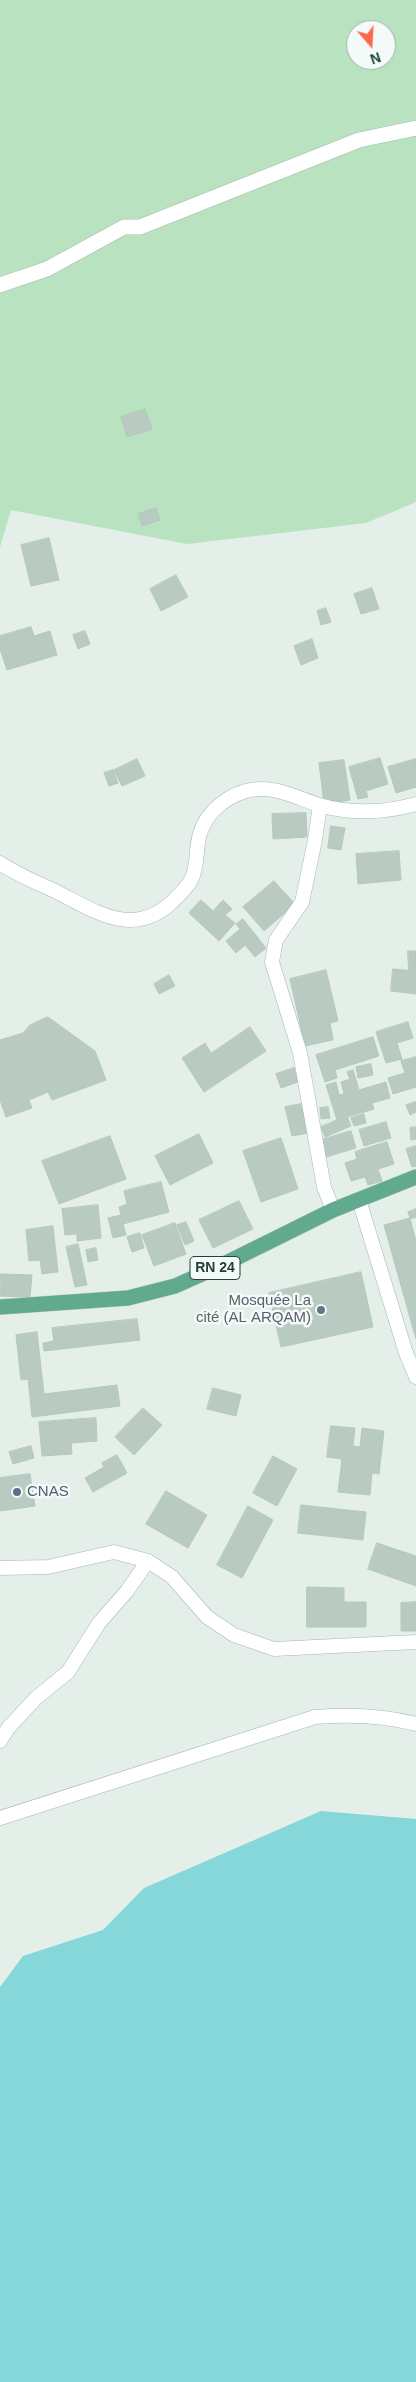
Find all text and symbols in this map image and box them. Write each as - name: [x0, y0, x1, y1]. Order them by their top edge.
- north arrow: [346, 20, 396, 70]
- text: N: [368, 49, 383, 67]
- road number: RN 24: [190, 1256, 240, 1280]
- place label: Mosquée La cité (AL ARQAM): [196, 1292, 311, 1327]
- marker: Mosquée La cité (AL ARQAM): [315, 1304, 327, 1316]
- place label: CNAS: [27, 1483, 69, 1501]
- marker: CNAS: [11, 1486, 23, 1498]

